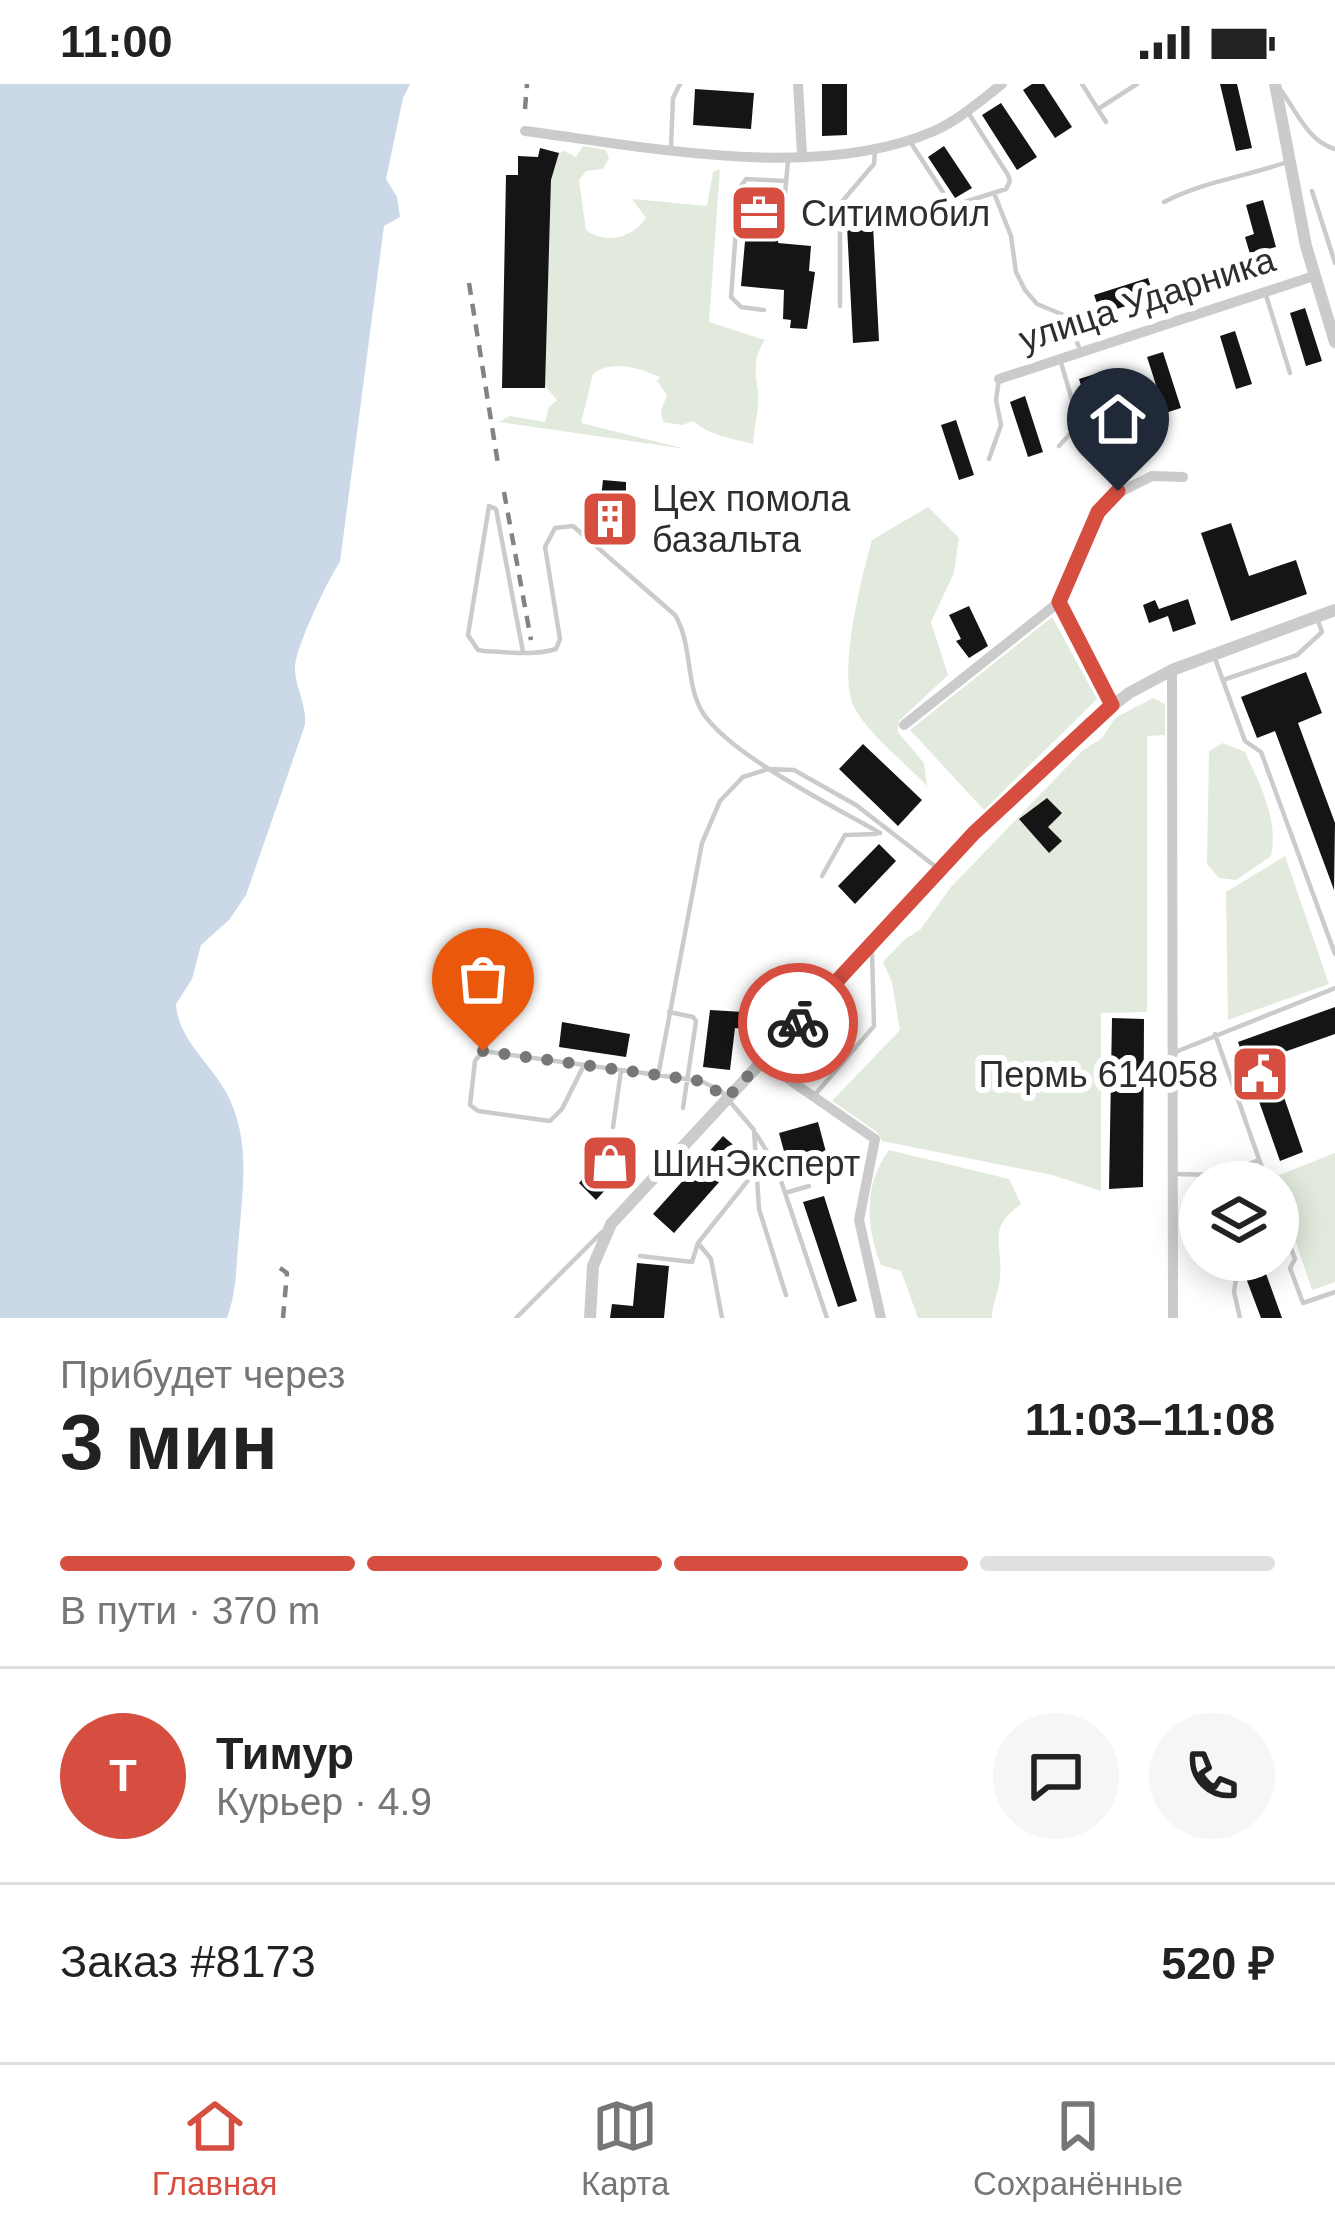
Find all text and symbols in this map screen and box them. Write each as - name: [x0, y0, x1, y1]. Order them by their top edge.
- text: 11:00: [60, 16, 173, 67]
- office icon: Ситимобил: [728, 182, 790, 244]
- place label: Ситимобил: [801, 193, 990, 234]
- street label: улица Ударника: [1014, 238, 1281, 360]
- pin: [1067, 368, 1169, 491]
- icon: home: [1085, 386, 1151, 452]
- place label: Цех помола базальта: [652, 478, 851, 560]
- building icon: Цех помола базальта: [579, 488, 641, 550]
- pin: [432, 928, 534, 1051]
- icon: bag: [450, 946, 516, 1012]
- courier: [738, 963, 858, 1083]
- icon: bike: [765, 990, 831, 1056]
- public building icon: Пермь 614058: [1229, 1043, 1291, 1105]
- place label: Пермь 614058: [978, 1054, 1218, 1095]
- shop icon: ШинЭксперт: [579, 1132, 641, 1194]
- place label: ШинЭксперт: [652, 1143, 860, 1184]
- map controls: [1179, 1161, 1299, 1281]
- button: layers: [1179, 1161, 1299, 1281]
- text: Прибудет через: [60, 1353, 345, 1396]
- text: 11:03–11:08: [1025, 1394, 1275, 1445]
- text: 3 мин: [60, 1398, 278, 1486]
- text: В пути · 370 m: [60, 1589, 320, 1632]
- button: chat: [993, 1713, 1119, 1839]
- button: phone: [1149, 1713, 1275, 1839]
- text: Тимур: [216, 1728, 354, 1779]
- text: Т: [109, 1750, 137, 1801]
- text: Курьер · 4.9: [216, 1780, 432, 1823]
- text: Заказ #8173: [60, 1936, 316, 1987]
- text: 520 ₽: [1161, 1938, 1275, 1989]
- tab: Главная: [152, 2093, 277, 2203]
- tab: Карта: [581, 2093, 669, 2203]
- tab: Сохранённые: [973, 2093, 1183, 2203]

